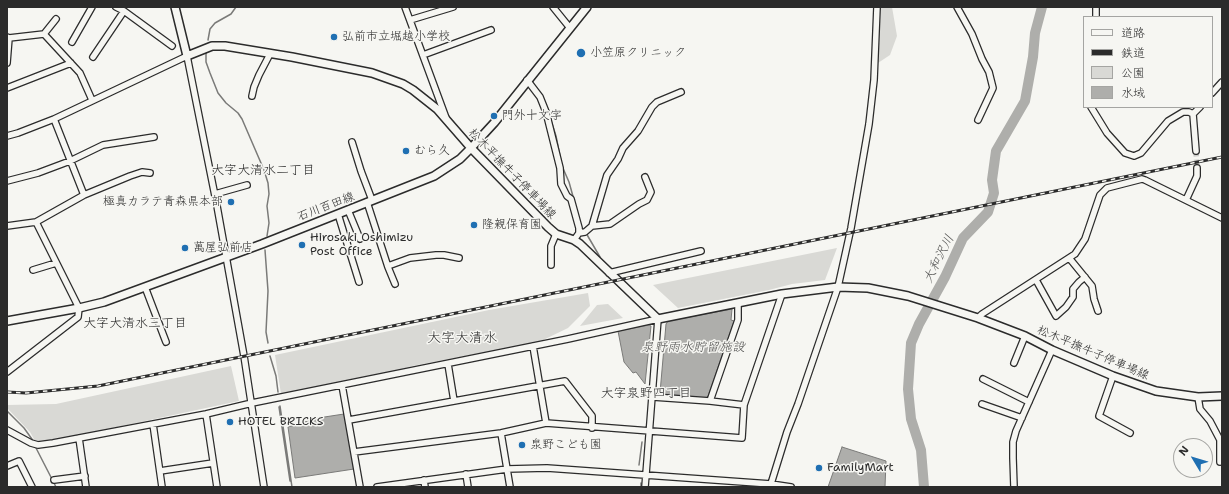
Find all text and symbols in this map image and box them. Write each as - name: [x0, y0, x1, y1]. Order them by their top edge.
- legend: [1083, 16, 1213, 108]
- text: 道路: [1121, 25, 1145, 41]
- place label: 弘前市立堀越小学校: [342, 30, 450, 44]
- marker: 弘前市立堀越小学校: [329, 32, 339, 42]
- text: 鉄道: [1121, 45, 1145, 61]
- place label: 小笠原クリニック: [590, 46, 686, 60]
- marker: 小笠原クリニック: [575, 47, 587, 59]
- text: 公園: [1121, 65, 1145, 81]
- text: 水域: [1121, 85, 1145, 101]
- place label: 門外十文字: [502, 109, 562, 123]
- marker: 門外十文字: [489, 111, 499, 121]
- street label: 松木平撫牛子停車場線: [465, 126, 559, 222]
- place label: むら久: [414, 144, 450, 158]
- marker: むら久: [401, 146, 411, 156]
- district label: 大字大清水二丁目: [211, 163, 315, 179]
- street label: 石川百田線: [295, 190, 357, 224]
- place label: 極真カラテ青森県本部: [103, 195, 223, 209]
- marker: 極真カラテ青森県本部: [226, 197, 236, 207]
- place label: 隆親保育園: [482, 218, 542, 232]
- marker: 隆親保育園: [469, 220, 479, 230]
- place label: Hirosaki Oshimizu Post Office: [310, 231, 413, 259]
- water label: 大和沢川: [920, 232, 958, 286]
- marker: Hirosaki Oshimizu Post Office: [297, 240, 307, 250]
- place label: 萬屋弘前店: [193, 241, 253, 255]
- marker: 萬屋弘前店: [180, 243, 190, 253]
- district label: 大字大清水三丁目: [83, 316, 187, 332]
- street label: 松木平撫牛子停車場線: [1035, 323, 1151, 383]
- district label: 大字大清水: [427, 330, 497, 346]
- water label: 泉野雨水貯留施設: [641, 340, 745, 356]
- district label: 大字泉野四丁目: [601, 386, 691, 402]
- place label: HOTEL BRICKS: [238, 415, 323, 429]
- marker: HOTEL BRICKS: [225, 417, 235, 427]
- place label: 泉野こども園: [530, 438, 602, 452]
- north arrow: [1173, 438, 1213, 478]
- marker: 泉野こども園: [517, 440, 527, 450]
- text: N: [1175, 443, 1193, 459]
- place label: FamilyMart: [827, 461, 894, 475]
- marker: FamilyMart: [814, 463, 824, 473]

